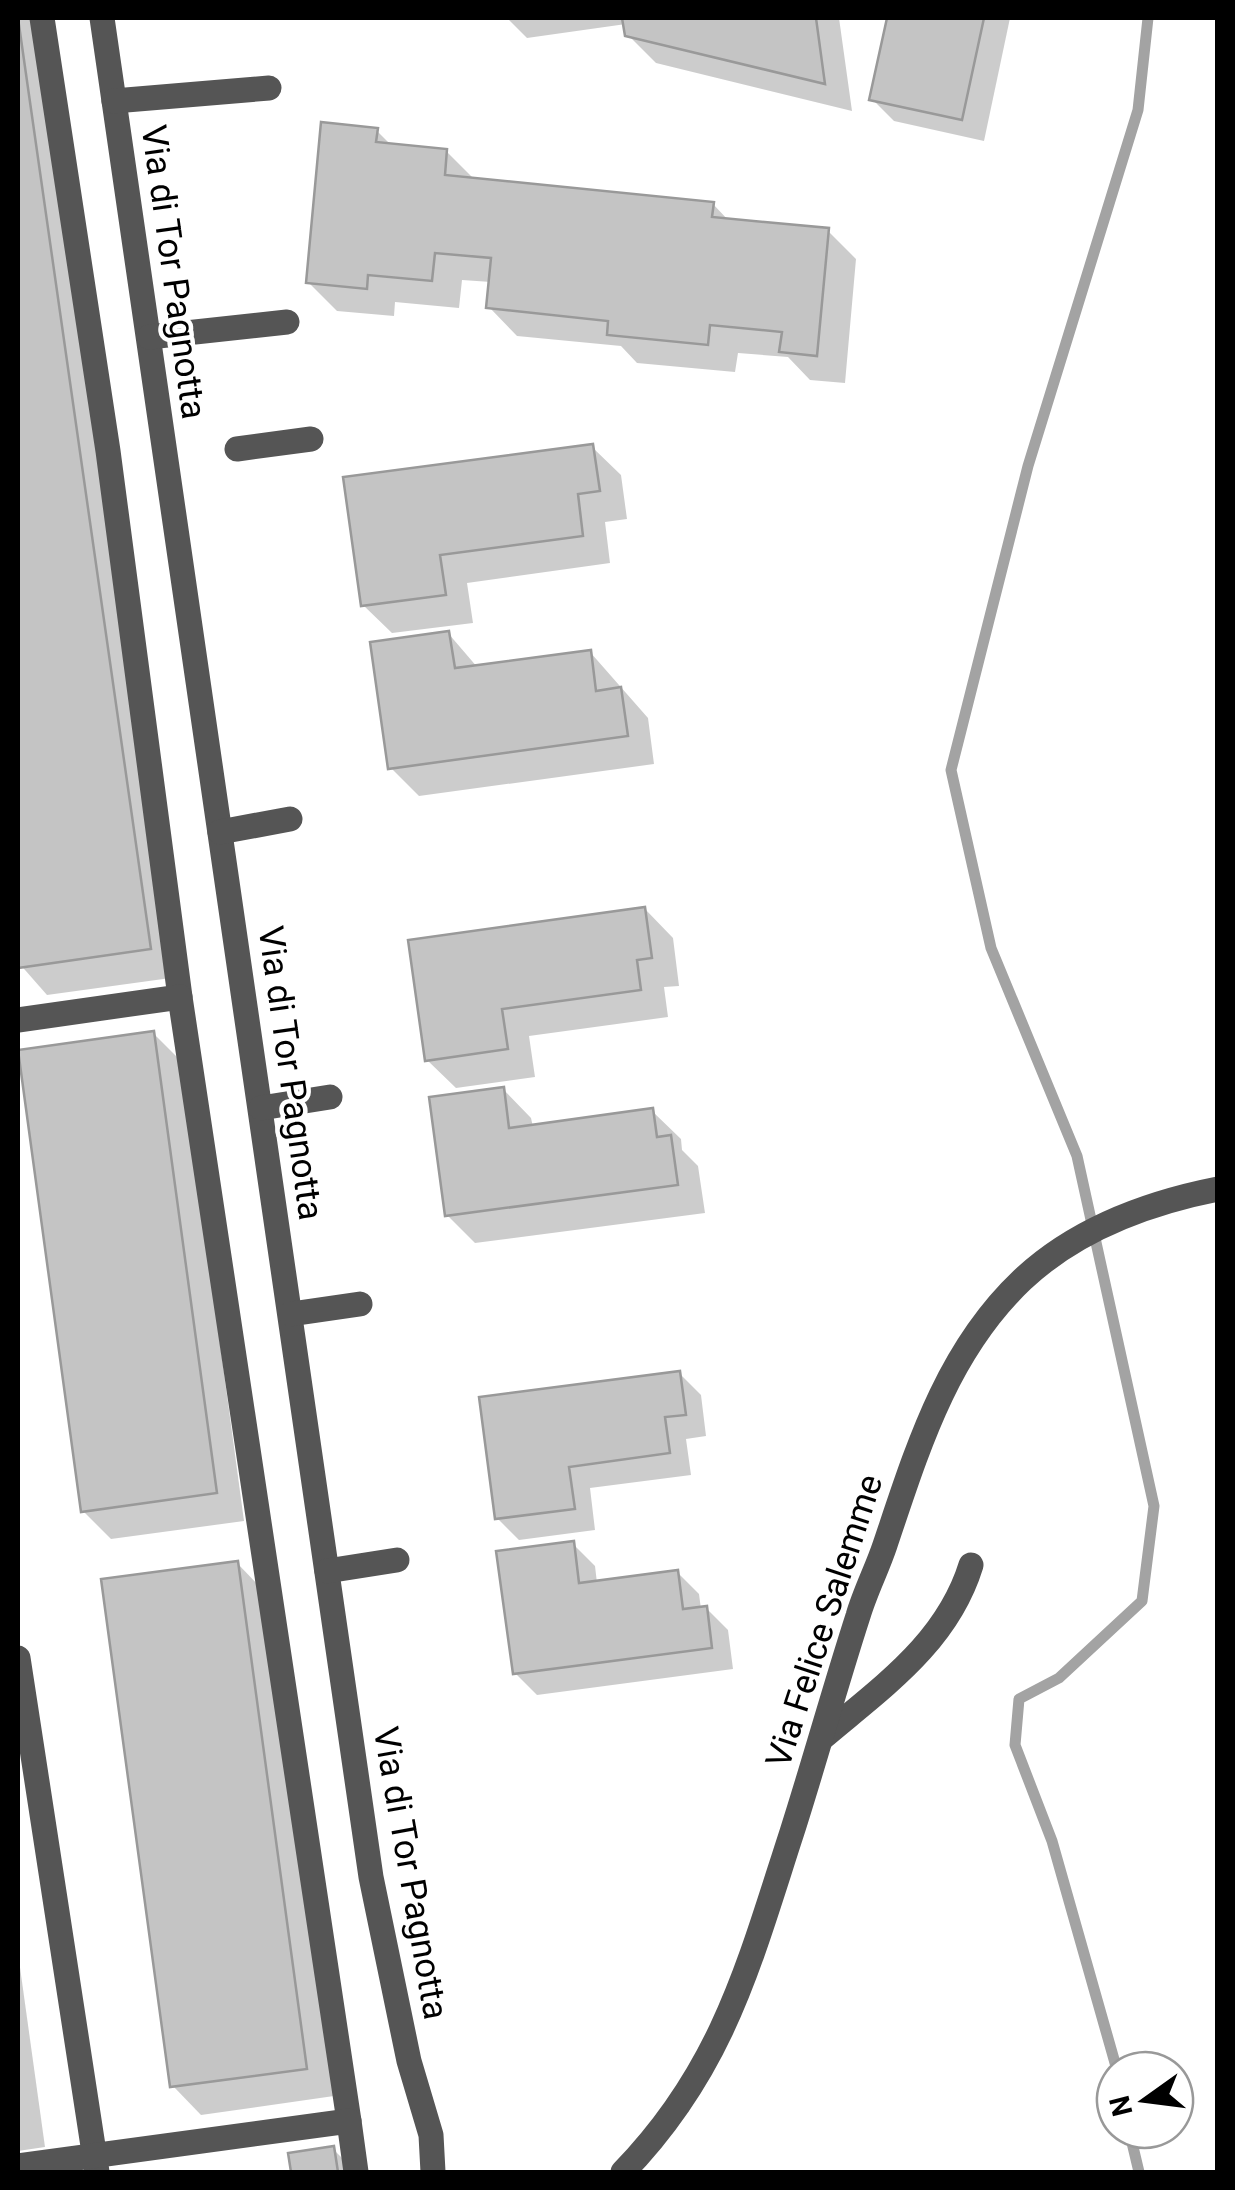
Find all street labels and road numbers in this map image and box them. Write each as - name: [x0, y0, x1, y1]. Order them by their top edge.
- street label: Via di Tor Pagnotta: [133, 123, 214, 422]
- street label: Via di Tor Pagnotta: [250, 924, 331, 1223]
- street label: Via Felice Salemme: [758, 1470, 891, 1773]
- street label: Via di Tor Pagnotta: [365, 1724, 456, 2023]

